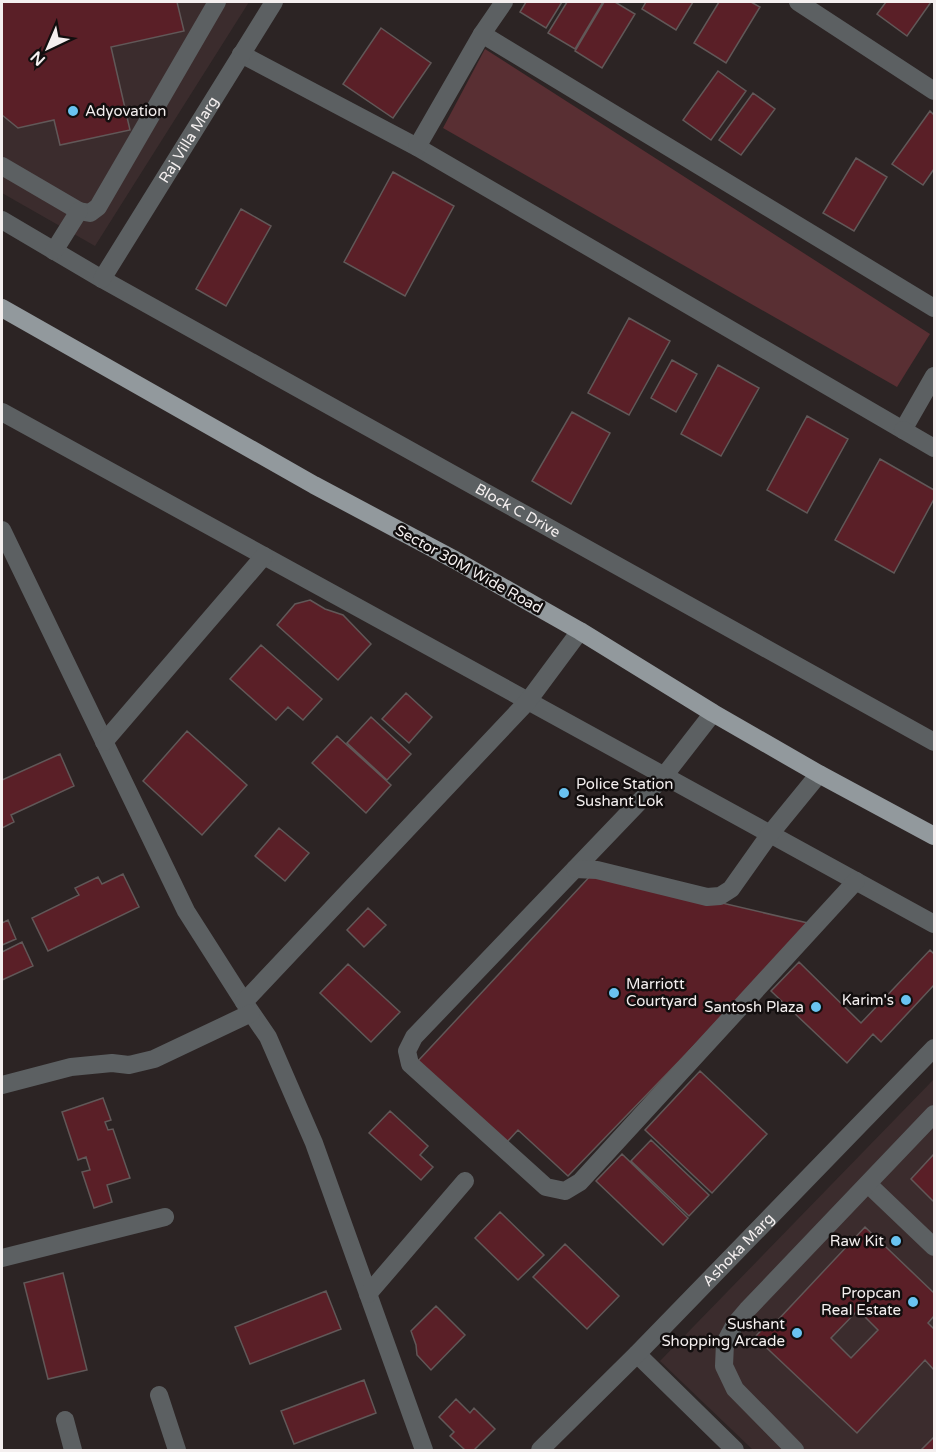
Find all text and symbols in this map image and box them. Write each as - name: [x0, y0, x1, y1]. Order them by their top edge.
- north arrow: [18, 18, 78, 78]
- text: N: [27, 46, 50, 70]
- street label: Raj Villa Marg: [155, 93, 222, 186]
- place label: Adyovation: [85, 102, 166, 120]
- marker: Adyovation: [66, 104, 80, 118]
- street label: Block C Drive: [472, 480, 564, 541]
- street label: Sector 30M Wide Road: [392, 521, 546, 617]
- place label: Police Station Sushant Lok: [576, 775, 673, 810]
- marker: Police Station Sushant Lok: [557, 786, 571, 800]
- place label: Marriott Courtyard: [626, 975, 697, 1010]
- marker: Marriott Courtyard: [607, 986, 621, 1000]
- place label: Karim's: [842, 991, 894, 1009]
- marker: Karim's: [899, 993, 913, 1007]
- place label: Santosh Plaza: [704, 998, 804, 1016]
- marker: Santosh Plaza: [809, 1000, 823, 1014]
- street label: Ashoka Marg: [699, 1209, 778, 1290]
- place label: Raw Kit: [830, 1232, 884, 1250]
- marker: Raw Kit: [889, 1234, 903, 1248]
- place label: Propcan Real Estate: [821, 1284, 901, 1319]
- marker: Propcan Real Estate: [906, 1295, 920, 1309]
- place label: Sushant Shopping Arcade: [661, 1315, 785, 1350]
- marker: Sushant Shopping Arcade: [790, 1326, 804, 1340]

